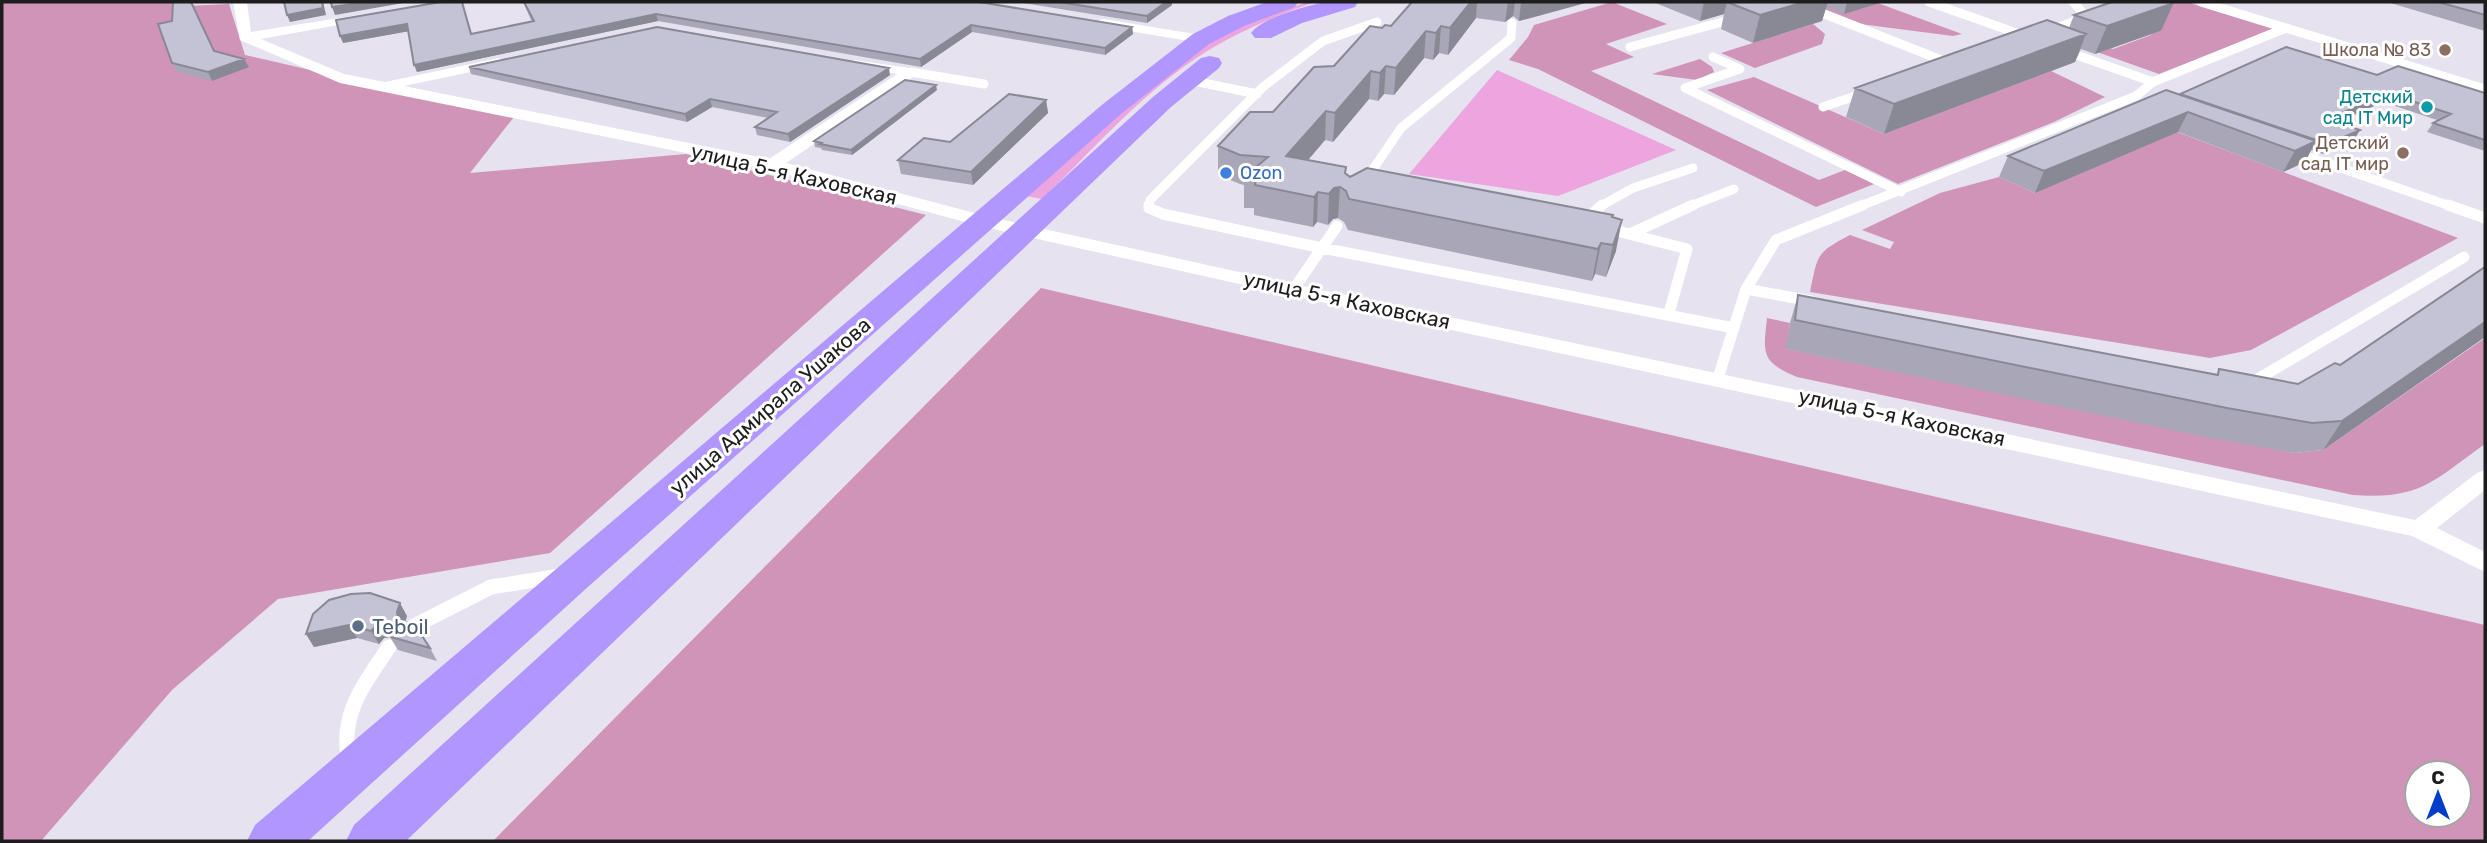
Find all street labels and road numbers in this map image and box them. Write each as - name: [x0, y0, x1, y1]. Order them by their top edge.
- street label: улица 5-я Каховская: [688, 138, 900, 210]
- street label: улица 5-я Каховская: [1241, 266, 1453, 334]
- street label: улица Адмирала Ушакова: [664, 312, 876, 500]
- street label: улица 5-я Каховская: [1796, 383, 2008, 451]

